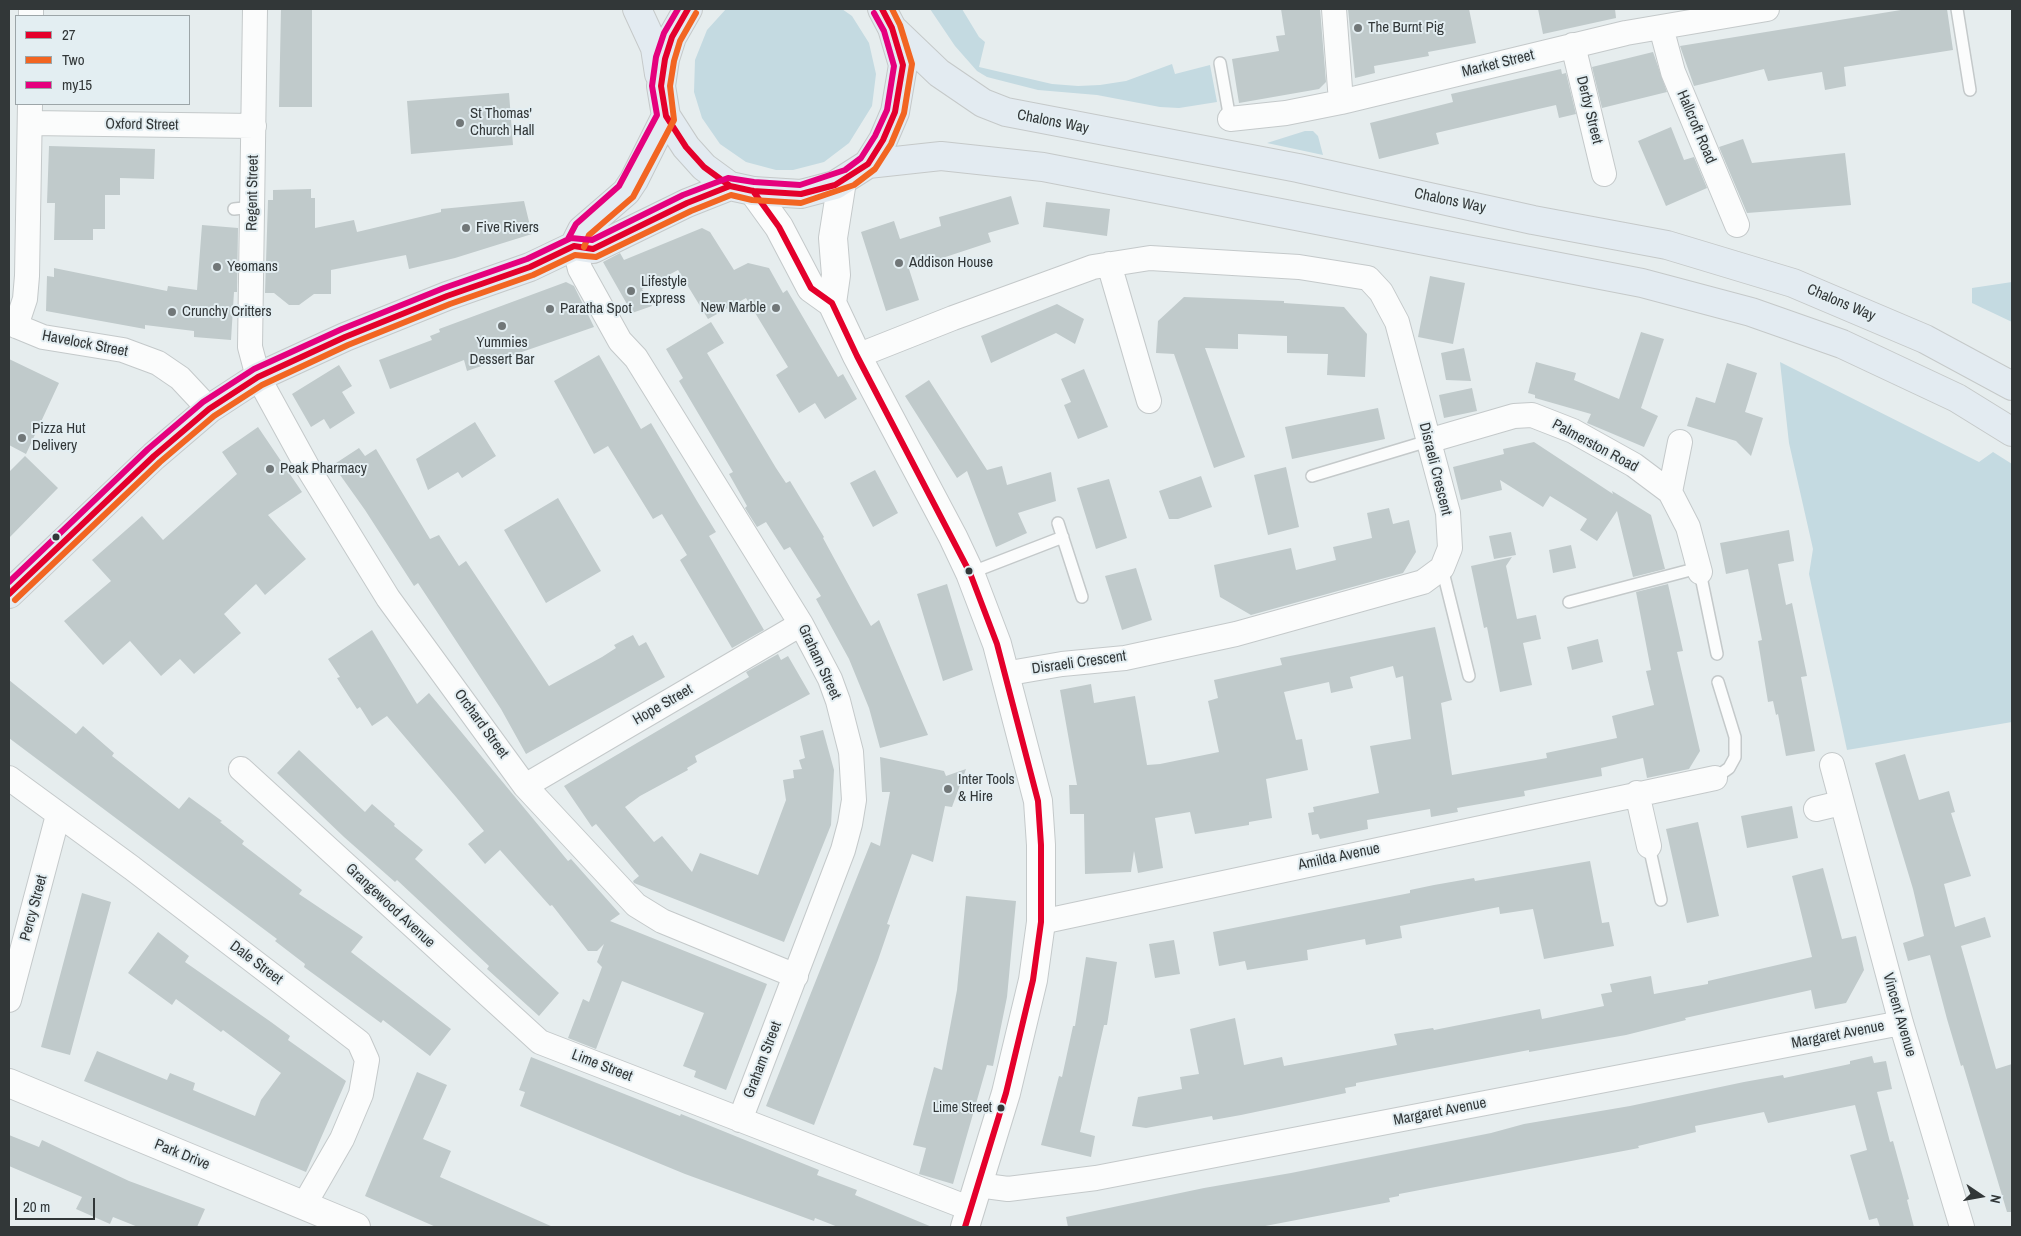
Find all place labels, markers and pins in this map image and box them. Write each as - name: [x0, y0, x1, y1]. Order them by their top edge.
- place label: The Burnt Pig: [1368, 19, 1444, 37]
- marker: The Burnt Pig: [1352, 22, 1364, 34]
- place label: St Thomas' Church Hall: [470, 105, 534, 140]
- marker: St Thomas' Church Hall: [454, 117, 466, 129]
- place label: Five Rivers: [476, 219, 539, 237]
- marker: Five Rivers: [460, 222, 472, 234]
- place label: Addison House: [909, 254, 993, 272]
- marker: Addison House: [893, 257, 905, 269]
- place label: Yeomans: [227, 258, 278, 276]
- marker: Yeomans: [211, 261, 223, 273]
- place label: Lifestyle Express: [641, 273, 687, 308]
- marker: Lifestyle Express: [625, 285, 637, 297]
- place label: New Marble: [700, 299, 766, 317]
- place label: Paratha Spot: [560, 300, 632, 318]
- marker: New Marble: [770, 302, 782, 314]
- place label: Crunchy Critters: [182, 303, 272, 321]
- marker: Paratha Spot: [544, 303, 556, 315]
- marker: Crunchy Critters: [166, 306, 178, 318]
- marker: Yummies Dessert Bar: [496, 320, 508, 332]
- place label: Yummies Dessert Bar: [470, 334, 534, 369]
- place label: Pizza Hut Delivery: [32, 420, 85, 455]
- marker: Pizza Hut Delivery: [16, 432, 28, 444]
- place label: Peak Pharmacy: [280, 460, 367, 478]
- marker: Peak Pharmacy: [264, 463, 276, 475]
- unlabelled marker: [51, 532, 61, 542]
- unlabelled marker: [964, 566, 974, 576]
- place label: Inter Tools & Hire: [958, 771, 1015, 806]
- marker: Inter Tools & Hire: [942, 783, 954, 795]
- place label: Lime Street: [933, 1100, 992, 1116]
- marker: Lime Street: [996, 1103, 1006, 1113]

